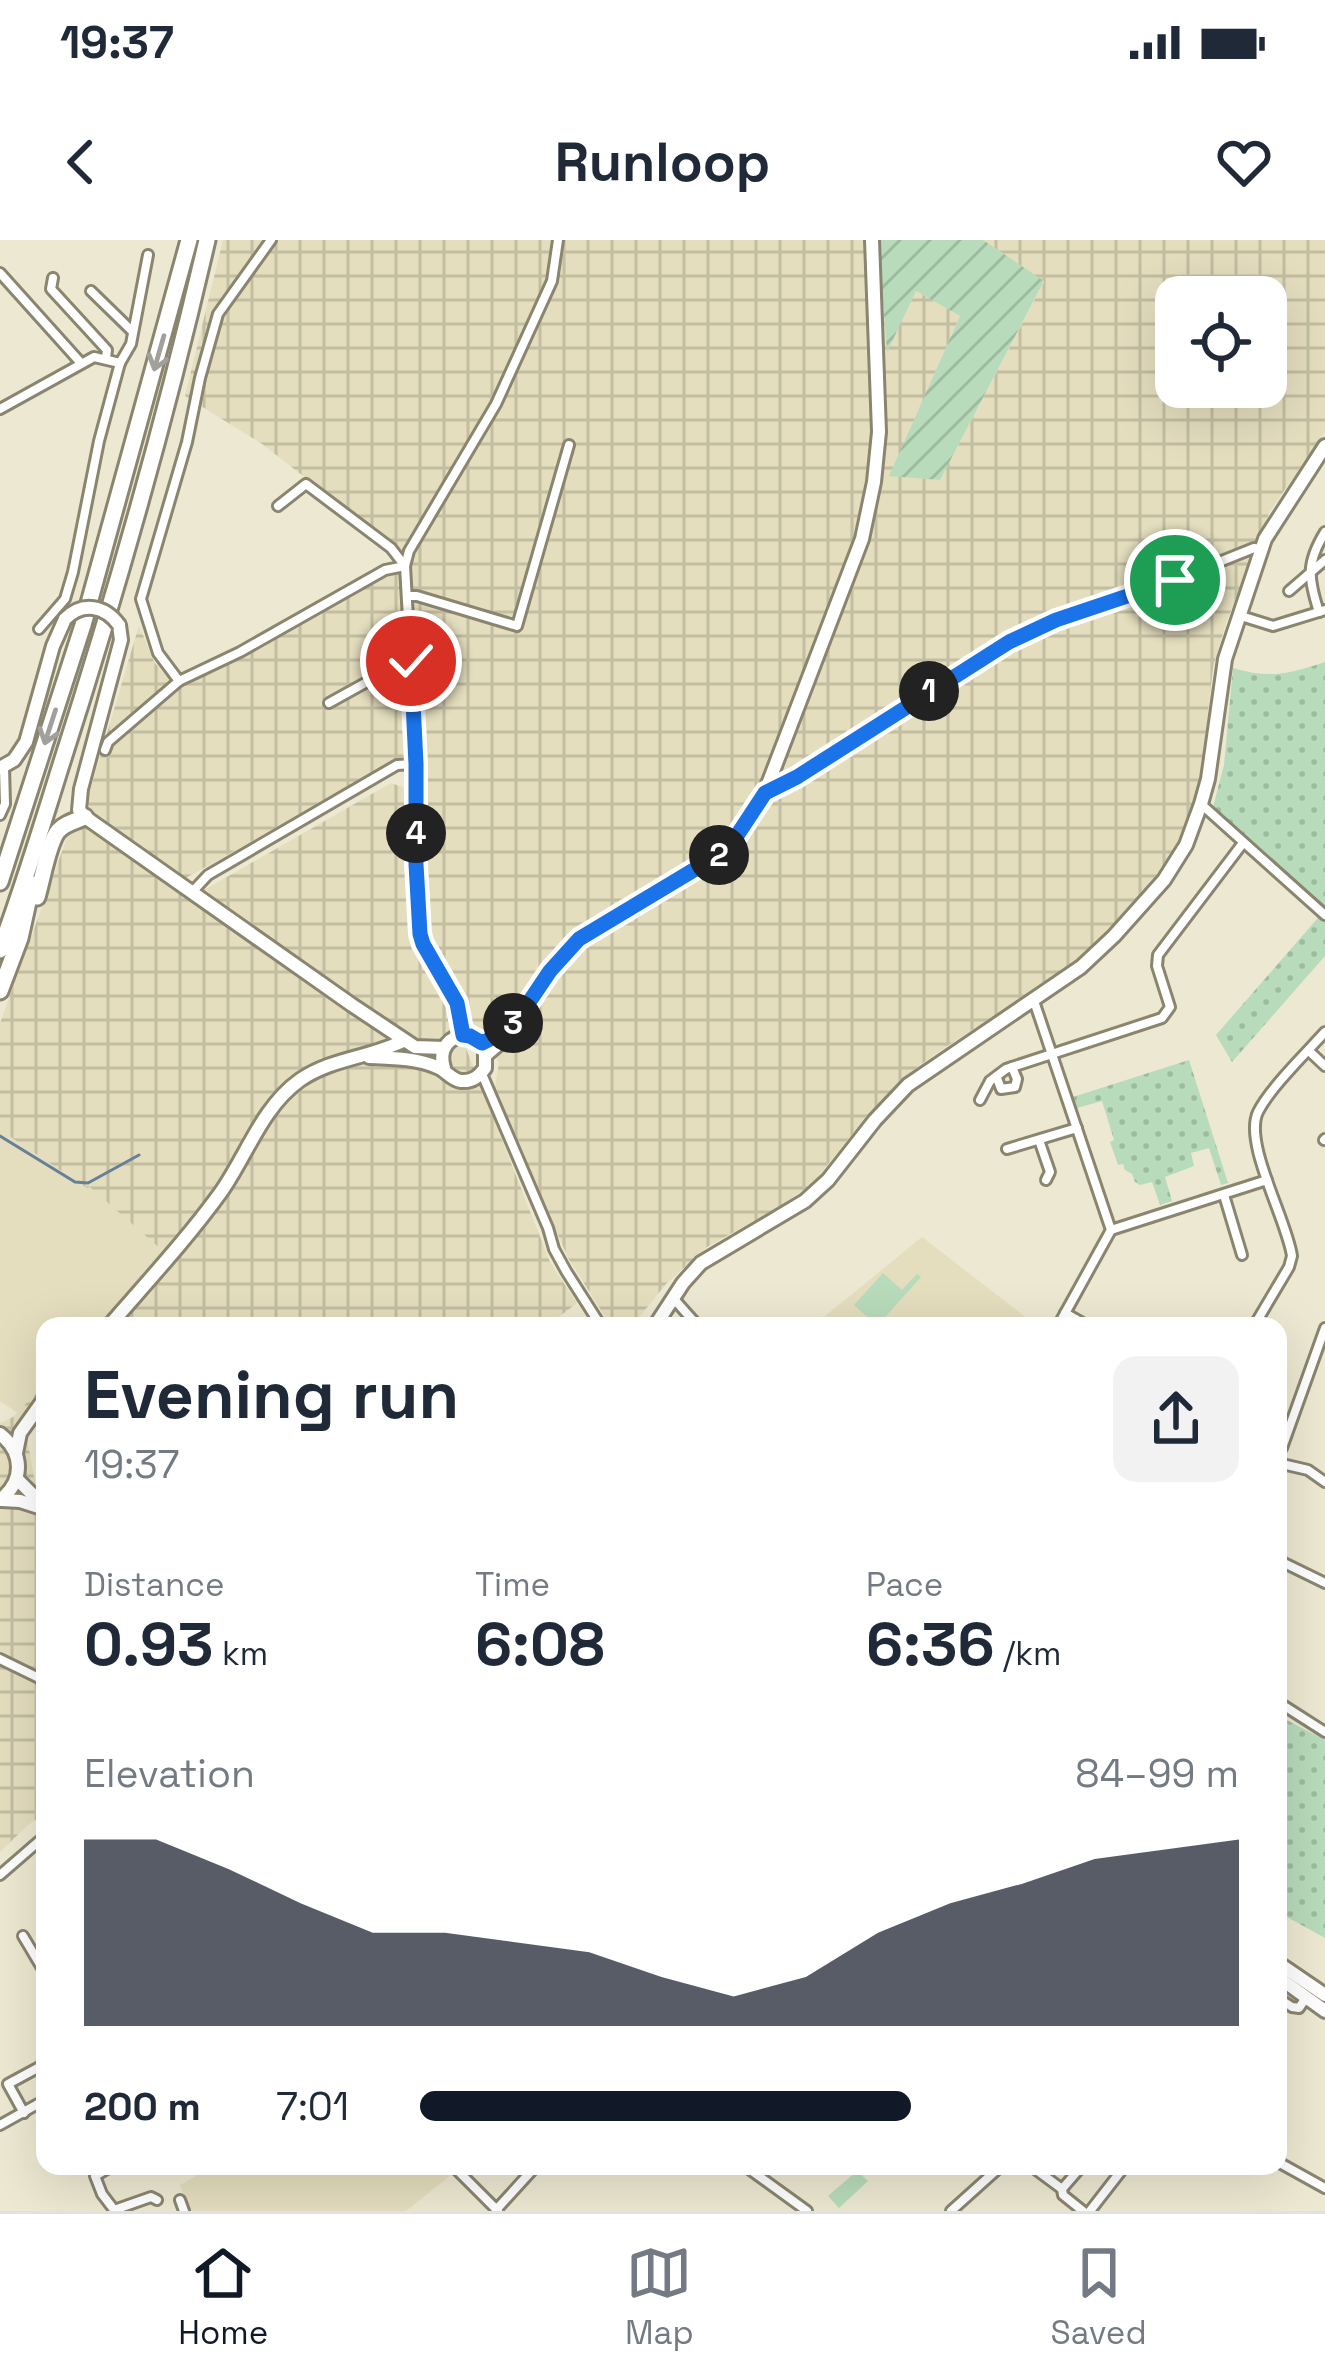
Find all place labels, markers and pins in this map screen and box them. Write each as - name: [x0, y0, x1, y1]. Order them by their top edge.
- pin: [1124, 529, 1226, 631]
- pin: [360, 610, 462, 712]
- pin: 1: [899, 661, 959, 721]
- pin: 4: [386, 803, 446, 863]
- pin: 2: [689, 825, 749, 885]
- pin: 3: [483, 993, 543, 1053]

